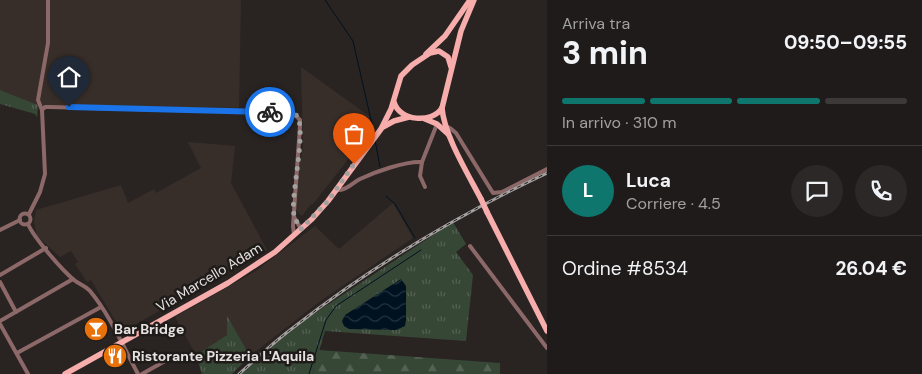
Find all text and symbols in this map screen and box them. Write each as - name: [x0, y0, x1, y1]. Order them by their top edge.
- text: Arriva tra: [562, 13, 630, 34]
- text: 09:50–09:55: [784, 30, 907, 55]
- text: 3 min: [562, 32, 648, 74]
- pin: [48, 56, 90, 107]
- icon: home: [55, 63, 83, 91]
- courier: [245, 87, 295, 137]
- icon: bike: [256, 98, 284, 126]
- text: In arrivo · 310 m: [562, 112, 676, 133]
- pin: [333, 113, 375, 164]
- icon: bag: [340, 120, 368, 148]
- button: chat: [791, 165, 843, 217]
- button: phone: [855, 165, 907, 217]
- text: Luca: [626, 168, 671, 193]
- text: L: [583, 178, 593, 203]
- text: Corriere · 4.5: [626, 193, 721, 214]
- street label: Via Marcello Adam: [153, 238, 265, 316]
- text: Ordine #8534: [562, 256, 688, 281]
- text: 26.04 €: [835, 256, 907, 281]
- bar icon: Bar Bridge: [83, 316, 109, 342]
- place label: Bar Bridge: [114, 320, 184, 338]
- restaurant icon: Ristorante Pizzeria L'Aquila: [102, 343, 128, 369]
- place label: Ristorante Pizzeria L'Aquila: [132, 347, 314, 365]

